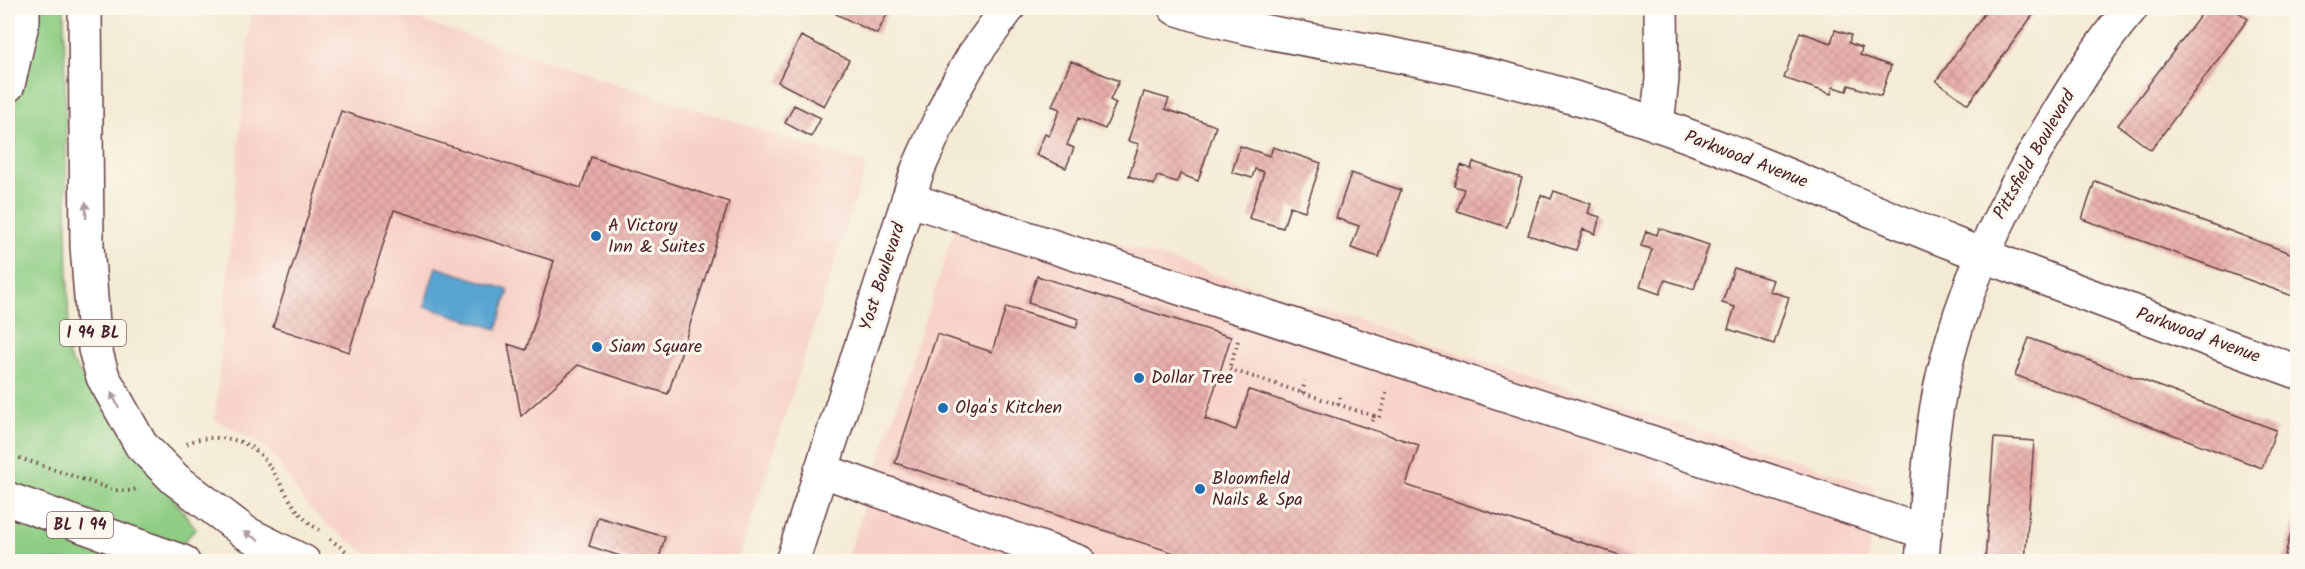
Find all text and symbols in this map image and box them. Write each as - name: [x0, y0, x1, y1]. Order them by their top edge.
- street label: Pittsfield Boulevard: [1986, 84, 2084, 225]
- street label: Parkwood Avenue: [1680, 123, 1812, 197]
- one-way arrow: [81, 200, 91, 219]
- place label: A Victory Inn & Suites: [608, 212, 705, 262]
- street label: Yost Boulevard: [852, 218, 914, 335]
- marker: A Victory Inn & Suites: [589, 229, 603, 243]
- street label: Parkwood Avenue: [2132, 300, 2264, 372]
- road number: I 94 BL: [60, 320, 126, 346]
- place label: Siam Square: [609, 333, 702, 362]
- marker: Siam Square: [590, 340, 604, 354]
- place label: Dollar Tree: [1151, 364, 1233, 393]
- marker: Dollar Tree: [1132, 371, 1146, 385]
- one-way arrow: [110, 392, 120, 409]
- place label: Olga's Kitchen: [955, 394, 1062, 423]
- marker: Olga's Kitchen: [936, 401, 950, 415]
- place label: Bloomfield Nails & Spa: [1212, 465, 1303, 515]
- marker: Bloomfield Nails & Spa: [1193, 482, 1207, 496]
- road number: BL I 94: [47, 512, 113, 538]
- one-way arrow: [243, 531, 260, 541]

